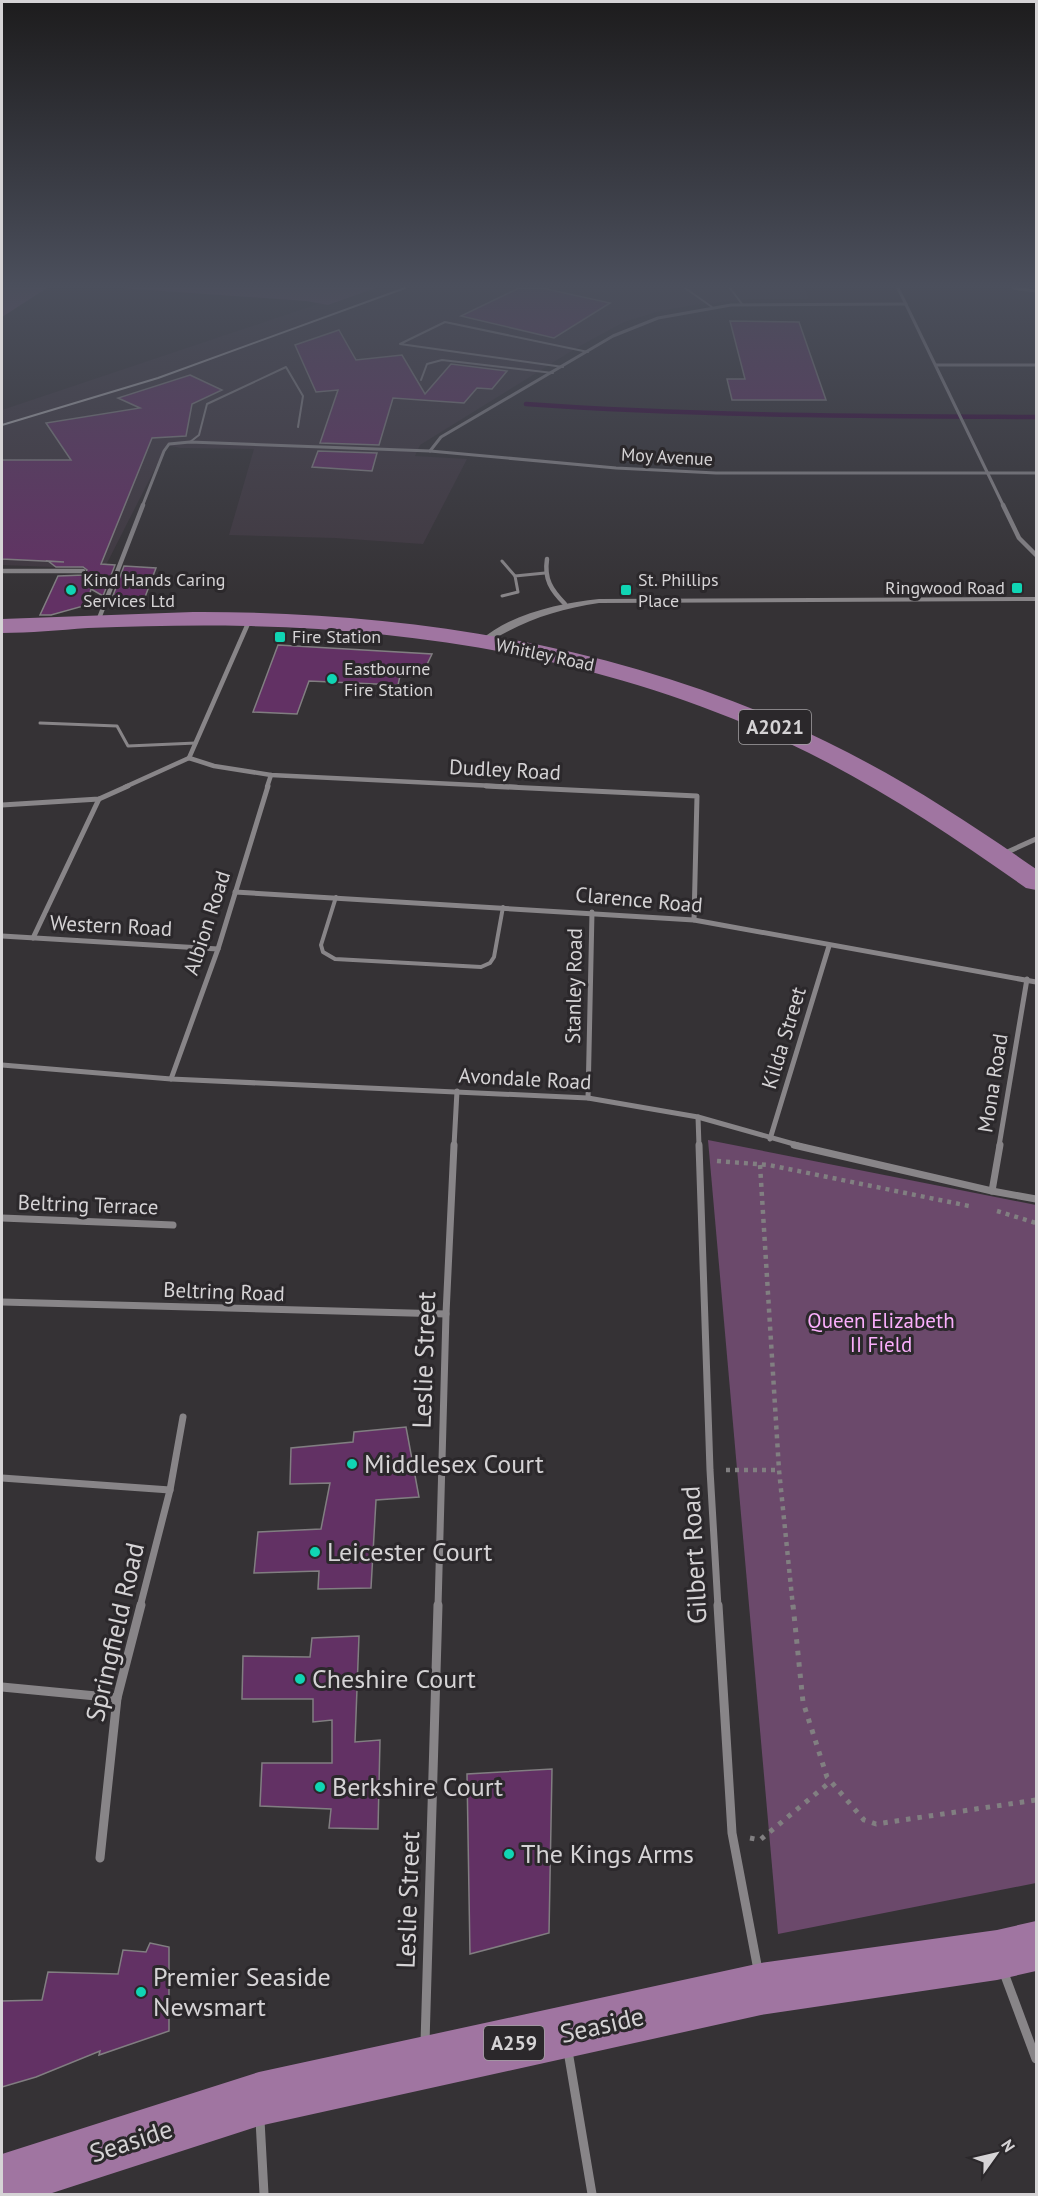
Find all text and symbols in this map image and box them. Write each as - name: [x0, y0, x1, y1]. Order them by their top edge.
- street label: Moy Avenue: [621, 443, 713, 470]
- place label: Kind Hands Caring Services Ltd: [83, 568, 225, 612]
- place label: St. Phillips Place: [638, 568, 719, 612]
- place label: Ringwood Road: [885, 576, 1005, 599]
- marker: Ringwood Road: [1010, 581, 1024, 595]
- marker: Kind Hands Caring Services Ltd: [64, 583, 78, 597]
- marker: St. Phillips Place: [619, 583, 633, 597]
- place label: Fire Station: [292, 625, 381, 648]
- marker: Fire Station: [273, 630, 287, 644]
- street label: Whitley Road: [494, 633, 597, 676]
- place label: Eastbourne Fire Station: [344, 657, 433, 701]
- marker: Eastbourne Fire Station: [325, 672, 339, 686]
- road number: A2021: [739, 710, 811, 744]
- street label: Dudley Road: [448, 753, 562, 786]
- street label: Albion Road: [177, 867, 236, 978]
- street label: Clarence Road: [574, 880, 704, 919]
- street label: Western Road: [49, 909, 173, 942]
- street label: Stanley Road: [559, 928, 588, 1044]
- street label: Kilda Street: [755, 983, 812, 1092]
- street label: Mona Road: [971, 1032, 1014, 1134]
- street label: Avondale Road: [458, 1062, 592, 1095]
- street label: Beltring Terrace: [17, 1189, 159, 1220]
- street label: Beltring Road: [163, 1276, 285, 1307]
- street label: Leslie Street: [405, 1291, 442, 1429]
- park label: Queen Elizabeth II Field: [807, 1307, 955, 1358]
- place label: Middlesex Court: [364, 1447, 544, 1480]
- marker: Middlesex Court: [345, 1457, 359, 1471]
- street label: Gilbert Road: [673, 1485, 714, 1625]
- place label: Leicester Court: [327, 1535, 492, 1568]
- street label: Springfield Road: [78, 1539, 151, 1725]
- marker: Leicester Court: [308, 1545, 322, 1559]
- place label: Cheshire Court: [312, 1662, 476, 1695]
- marker: Cheshire Court: [293, 1672, 307, 1686]
- place label: Berkshire Court: [332, 1770, 503, 1803]
- marker: Berkshire Court: [313, 1780, 327, 1794]
- street label: Leslie Street: [389, 1831, 426, 1969]
- place label: The Kings Arms: [521, 1837, 694, 1870]
- marker: The Kings Arms: [502, 1847, 516, 1861]
- place label: Premier Seaside Newsmart: [153, 1960, 331, 2023]
- marker: Premier Seaside Newsmart: [134, 1985, 148, 1999]
- street label: Seaside: [557, 1999, 647, 2050]
- road number: A259: [484, 2026, 544, 2060]
- street label: Seaside: [85, 2112, 176, 2169]
- north arrow: [966, 2124, 1026, 2184]
- text: N: [997, 2136, 1020, 2156]

